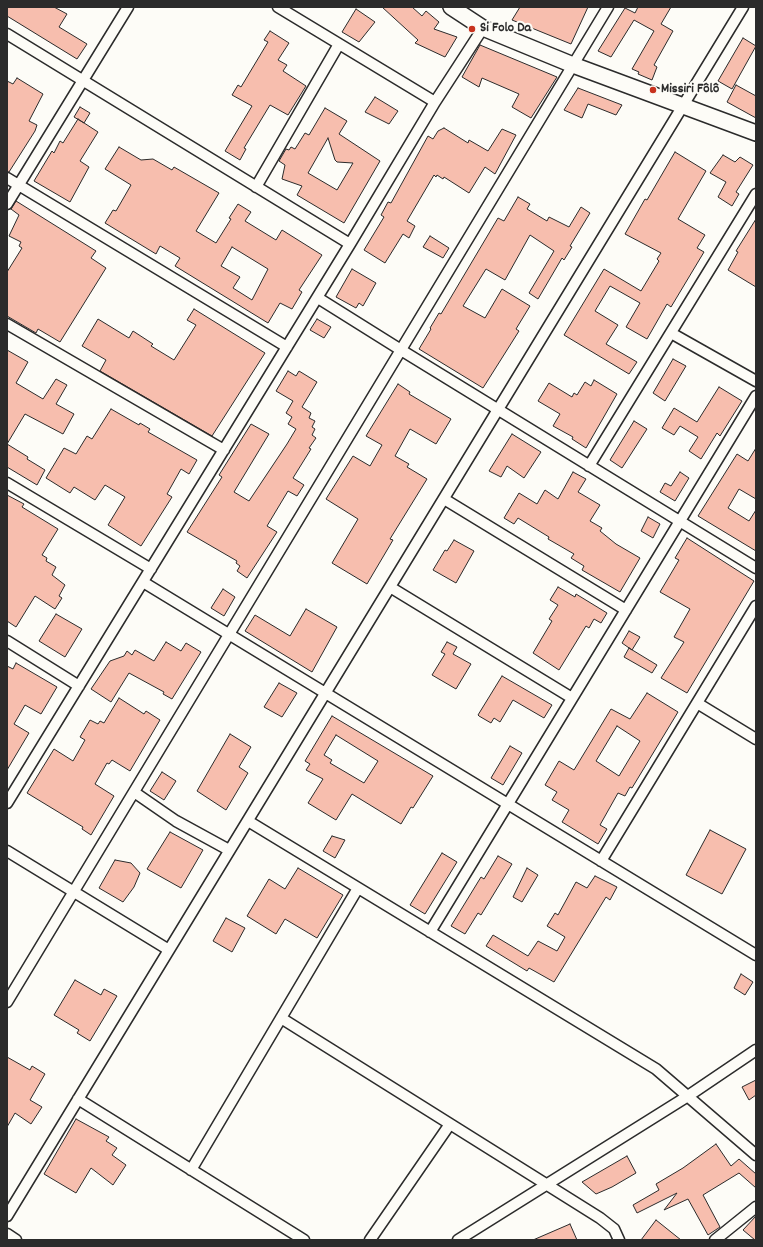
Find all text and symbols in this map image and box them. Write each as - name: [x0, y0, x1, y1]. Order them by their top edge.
- place label: Si Folo Da: [480, 21, 531, 37]
- marker: Si Folo Da: [467, 24, 477, 34]
- place label: Missiri Fôlô: [661, 82, 719, 98]
- marker: Missiri Fôlô: [648, 85, 658, 95]

